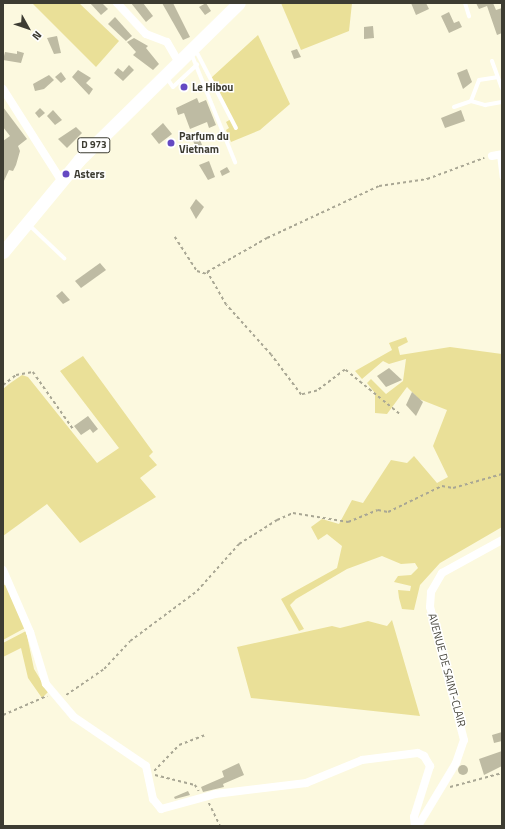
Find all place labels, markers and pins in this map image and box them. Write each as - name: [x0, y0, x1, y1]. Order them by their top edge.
- place label: Le Hibou: [192, 80, 233, 94]
- marker: Le Hibou: [179, 82, 189, 92]
- place label: Parfum du Vietnam: [179, 130, 229, 156]
- marker: Parfum du Vietnam: [166, 138, 176, 148]
- place label: Asters: [74, 167, 105, 181]
- marker: Asters: [61, 169, 71, 179]

